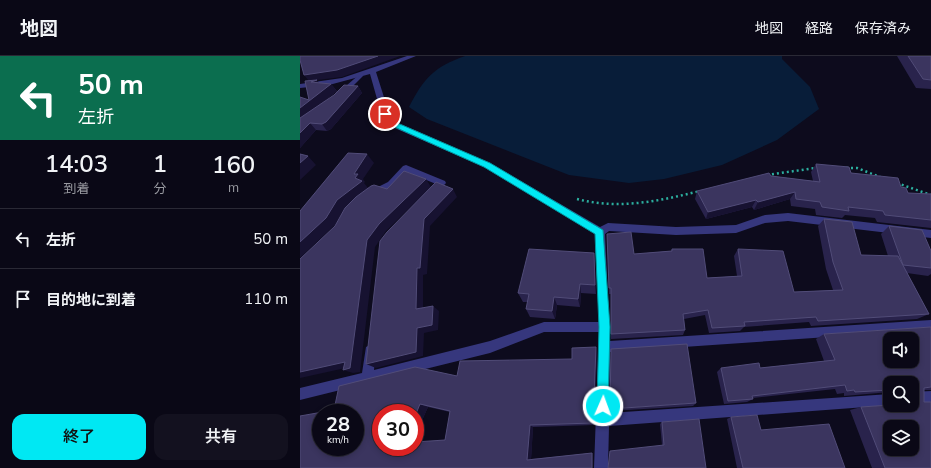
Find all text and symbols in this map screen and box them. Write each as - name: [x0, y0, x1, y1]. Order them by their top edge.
- text: 地図: [20, 16, 58, 42]
- text: 地図: [755, 19, 783, 38]
- text: 経路: [805, 19, 833, 38]
- text: 保存済み: [855, 19, 911, 38]
- text: 50 m: [78, 66, 144, 104]
- icon: left: [12, 72, 64, 124]
- pin: [368, 97, 402, 131]
- icon: arrive: [374, 103, 396, 125]
- text: 左折: [78, 105, 114, 129]
- text: 14:03: [45, 148, 108, 180]
- text: 1: [153, 148, 167, 180]
- text: 160: [212, 149, 255, 181]
- text: m: [228, 179, 239, 197]
- text: 到着: [63, 180, 89, 198]
- text: 分: [154, 180, 167, 198]
- icon: left: [12, 228, 34, 250]
- text: 50 m: [253, 229, 288, 249]
- text: 左折: [46, 230, 76, 250]
- icon: arrive: [12, 288, 34, 310]
- text: 110 m: [244, 289, 288, 309]
- text: 目的地に到着: [46, 290, 136, 310]
- map controls: [883, 332, 919, 456]
- button: sound: [883, 332, 919, 368]
- button: search: [883, 376, 919, 412]
- position arrow: [582, 385, 624, 427]
- speed limit sign: 30: [372, 404, 424, 456]
- text: 28: [326, 411, 350, 438]
- button: 終了: [12, 414, 146, 460]
- button: 共有: [154, 414, 288, 460]
- button: layers: [883, 420, 919, 456]
- text: km/h: [327, 433, 349, 447]

